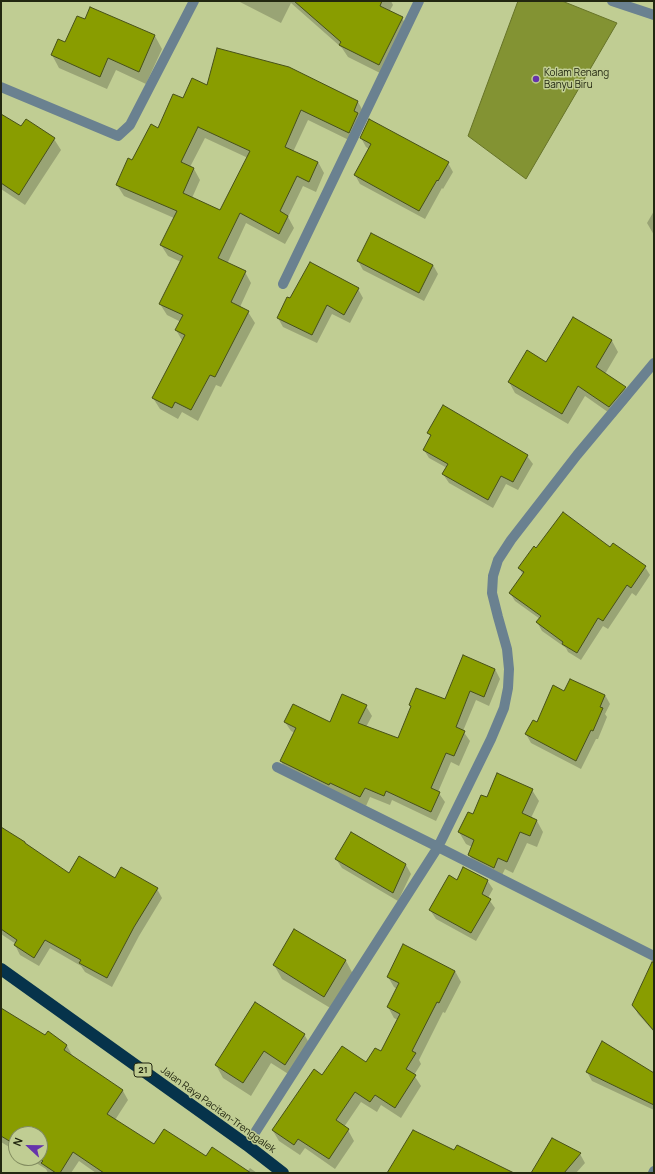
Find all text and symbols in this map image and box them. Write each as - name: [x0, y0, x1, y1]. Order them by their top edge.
- place label: Kolam Renang Banyu Biru: [544, 67, 609, 90]
- marker: Kolam Renang Banyu Biru: [531, 74, 541, 84]
- road number: 21: [134, 1063, 152, 1077]
- street label: Jalan Raya Pacitan-Trenggalek: [158, 1064, 278, 1156]
- north arrow: [8, 1126, 48, 1166]
- text: N: [9, 1135, 26, 1148]

